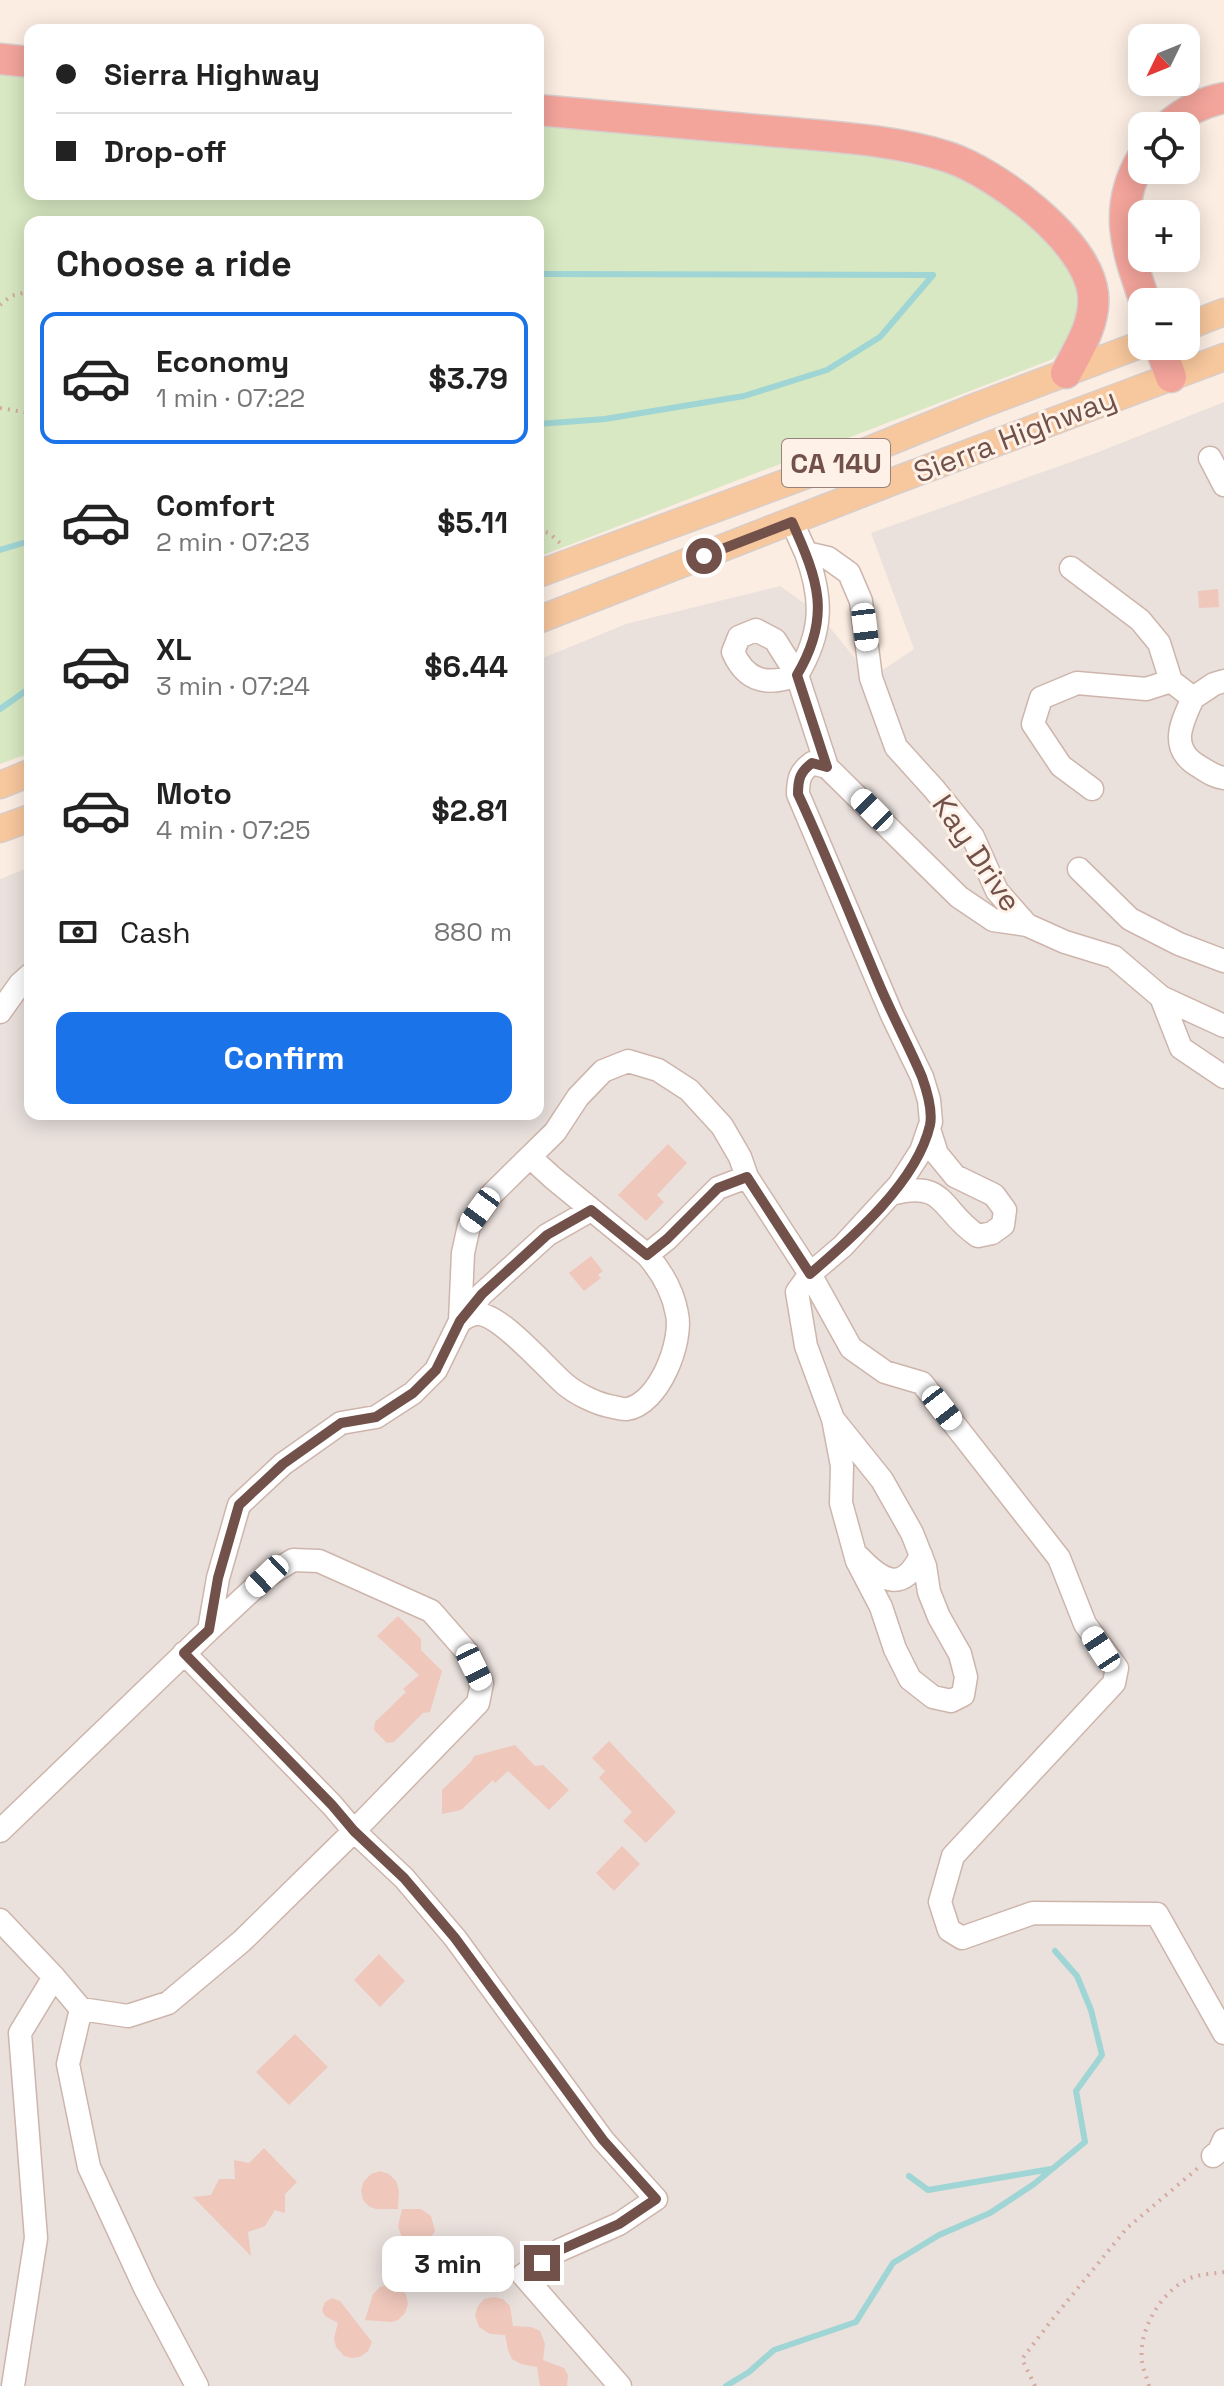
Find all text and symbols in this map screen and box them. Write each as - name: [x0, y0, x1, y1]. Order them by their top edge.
- north arrow: [1128, 24, 1200, 96]
- map controls: [1128, 24, 1200, 360]
- text: Sierra Highway: [104, 55, 320, 94]
- button: locate: [1128, 112, 1200, 184]
- text: Drop-off: [104, 132, 227, 171]
- button: +: [1128, 200, 1200, 272]
- text: Choose a ride: [56, 241, 292, 287]
- button: −: [1128, 288, 1200, 360]
- icon: car: [60, 342, 132, 414]
- text: Economy: [156, 342, 289, 381]
- text: $3.79: [429, 359, 508, 398]
- street label: Sierra Highway: [908, 378, 1122, 492]
- text: 1 min · 07:22: [156, 381, 305, 415]
- road number: CA 14U: [782, 439, 890, 487]
- icon: car: [60, 486, 132, 558]
- text: Comfort: [156, 486, 275, 525]
- text: $5.11: [437, 503, 508, 542]
- text: 2 min · 07:23: [156, 525, 310, 559]
- route start: [686, 538, 722, 574]
- car: [850, 602, 880, 652]
- icon: car: [60, 630, 132, 702]
- text: XL: [156, 630, 192, 669]
- text: $6.44: [424, 647, 508, 686]
- text: 3 min · 07:24: [156, 669, 310, 703]
- icon: car: [60, 774, 132, 846]
- text: Moto: [156, 774, 232, 813]
- car: [847, 785, 897, 835]
- street label: Kay Drive: [924, 787, 1030, 919]
- text: $2.81: [432, 791, 508, 830]
- text: 4 min · 07:25: [156, 813, 311, 847]
- icon: cash: [56, 910, 100, 954]
- text: Cash: [120, 913, 191, 952]
- text: 880 m: [434, 915, 512, 949]
- button: Confirm: [56, 1012, 512, 1104]
- car: [456, 1184, 504, 1236]
- car: [918, 1382, 966, 1434]
- car: [241, 1551, 293, 1601]
- car: [1078, 1622, 1124, 1676]
- car: [453, 1640, 495, 1694]
- callout: 3 min: [382, 2235, 514, 2291]
- route end: [524, 2245, 560, 2281]
- text: 3 min: [414, 2247, 482, 2281]

